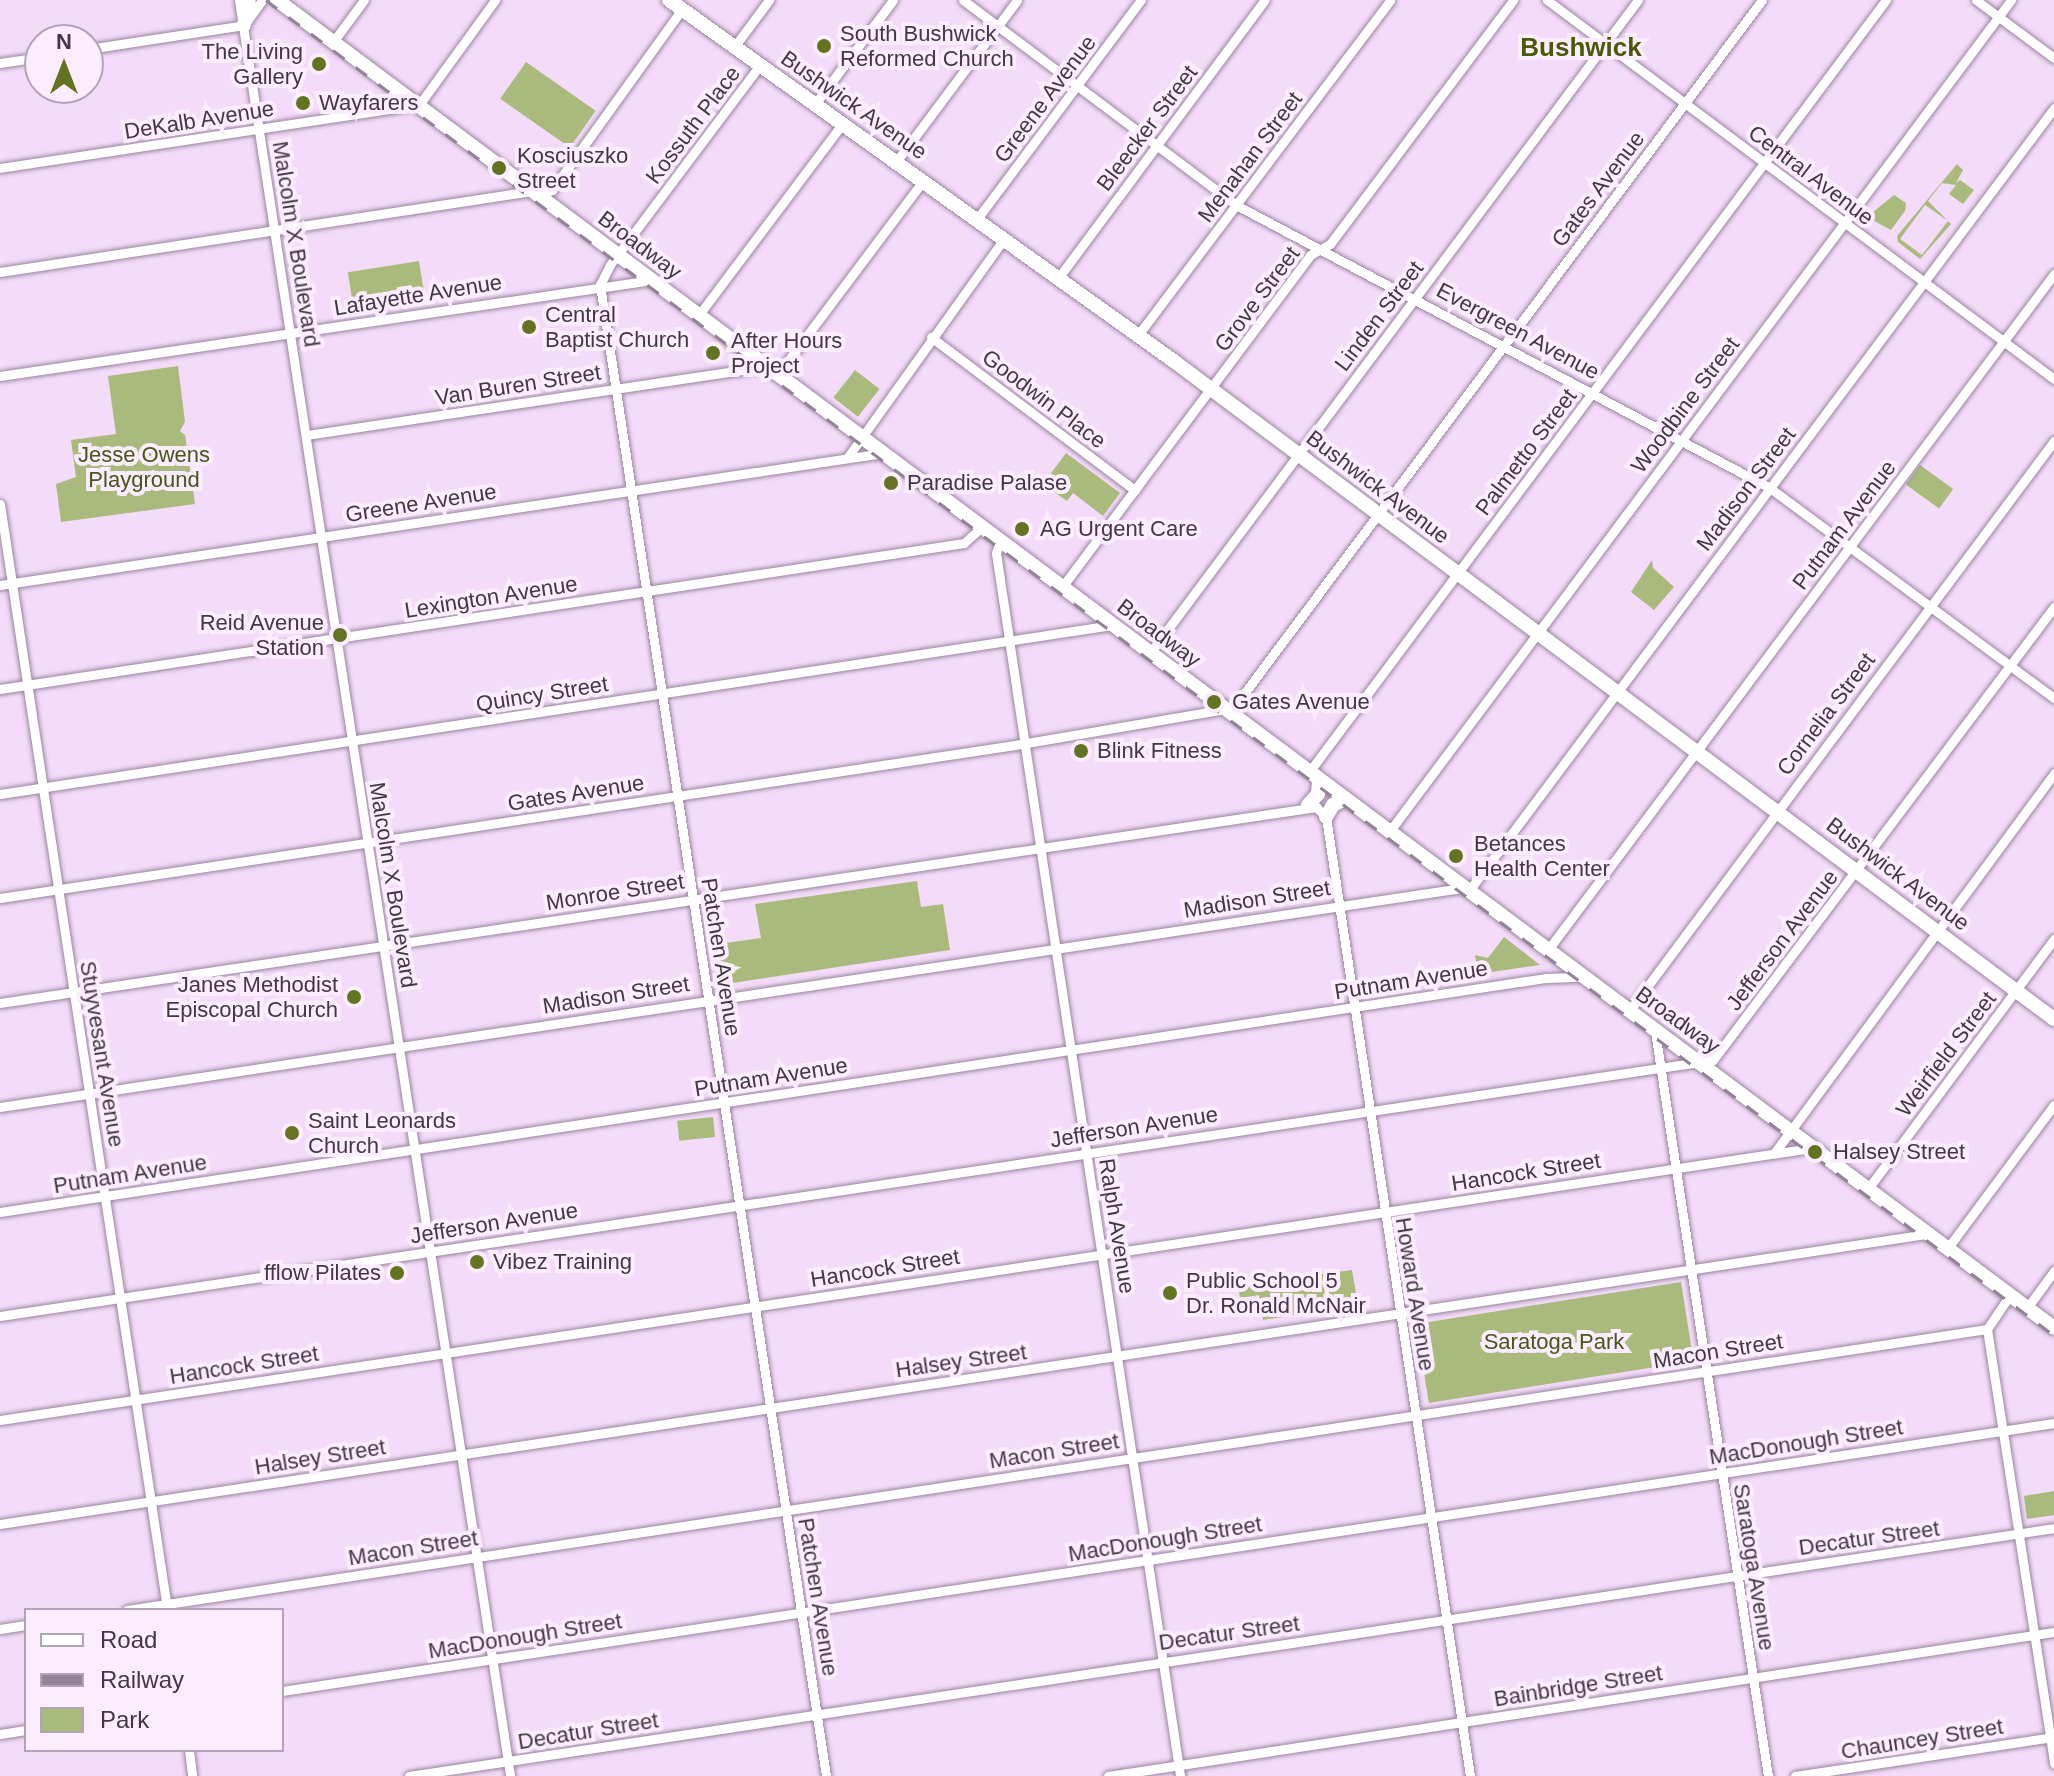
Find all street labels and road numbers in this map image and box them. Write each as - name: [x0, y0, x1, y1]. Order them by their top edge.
- street label: Greene Avenue: [988, 30, 1102, 168]
- street label: Bushwick Avenue: [775, 45, 933, 165]
- street label: Bleecker Street: [1091, 60, 1203, 196]
- street label: Kossuth Place: [640, 61, 746, 189]
- street label: Menahan Street: [1192, 87, 1308, 227]
- street label: DeKalb Avenue: [122, 95, 276, 145]
- street label: Central Avenue: [1743, 119, 1879, 231]
- street label: Gates Avenue: [1546, 126, 1650, 252]
- street label: Malcolm X Boulevard: [267, 139, 325, 349]
- street label: Broadway: [593, 205, 687, 285]
- street label: Grove Street: [1209, 241, 1305, 357]
- street label: Linden Street: [1329, 256, 1429, 376]
- street label: Lafayette Avenue: [332, 269, 504, 321]
- street label: Evergreen Avenue: [1432, 277, 1604, 385]
- street label: Woodbine Street: [1625, 332, 1745, 478]
- street label: Goodwin Place: [977, 344, 1111, 454]
- street label: Van Buren Street: [433, 359, 603, 411]
- street label: Palmetto Street: [1470, 384, 1582, 520]
- street label: Madison Street: [1691, 422, 1801, 556]
- street label: Bushwick Avenue: [1301, 424, 1455, 550]
- street label: Putnam Avenue: [1786, 455, 1902, 595]
- street label: Greene Avenue: [343, 478, 499, 528]
- street label: Lexington Avenue: [402, 570, 580, 624]
- street label: Broadway: [1112, 593, 1206, 673]
- street label: Cornelia Street: [1771, 647, 1881, 781]
- street label: Quincy Street: [474, 671, 610, 717]
- street label: Gates Avenue: [505, 769, 647, 817]
- street label: Malcolm X Boulevard: [364, 780, 422, 990]
- street label: Bushwick Avenue: [1821, 811, 1975, 937]
- street label: Jefferson Avenue: [1720, 864, 1844, 1016]
- street label: Monroe Street: [544, 868, 686, 916]
- street label: Madison Street: [1182, 874, 1332, 924]
- street label: Patchen Avenue: [695, 875, 747, 1039]
- street label: Putnam Avenue: [1332, 955, 1490, 1005]
- street label: Stuyvesant Avenue: [74, 959, 130, 1149]
- street label: Madison Street: [541, 970, 691, 1020]
- street label: Broadway: [1631, 981, 1725, 1059]
- street label: Weirfield Street: [1890, 986, 2002, 1122]
- street label: Putnam Avenue: [692, 1052, 850, 1102]
- street label: Jefferson Avenue: [1048, 1101, 1220, 1153]
- street label: Hancock Street: [1450, 1147, 1602, 1197]
- street label: Putnam Avenue: [51, 1149, 209, 1199]
- street label: Ralph Avenue: [1093, 1156, 1141, 1296]
- street label: Jefferson Avenue: [408, 1197, 580, 1249]
- street label: Howard Avenue: [1390, 1215, 1440, 1373]
- street label: Hancock Street: [809, 1243, 961, 1293]
- street label: Macon Street: [1651, 1328, 1785, 1374]
- street label: Halsey Street: [894, 1339, 1028, 1383]
- street label: Hancock Street: [168, 1340, 320, 1390]
- street label: MacDonough Street: [1707, 1414, 1905, 1470]
- street label: Macon Street: [987, 1428, 1121, 1474]
- street label: Halsey Street: [253, 1434, 387, 1480]
- street label: Saratoga Avenue: [1728, 1481, 1780, 1653]
- street label: MacDonough Street: [1066, 1511, 1264, 1567]
- street label: Patchen Avenue: [792, 1515, 844, 1679]
- street label: Decatur Street: [1797, 1515, 1941, 1561]
- street label: Macon Street: [346, 1525, 480, 1571]
- street label: MacDonough Street: [426, 1608, 624, 1664]
- street label: Decatur Street: [1157, 1610, 1301, 1656]
- street label: Bainbridge Street: [1492, 1660, 1664, 1712]
- street label: Decatur Street: [516, 1707, 660, 1755]
- street label: Chauncey Street: [1839, 1713, 2005, 1765]

